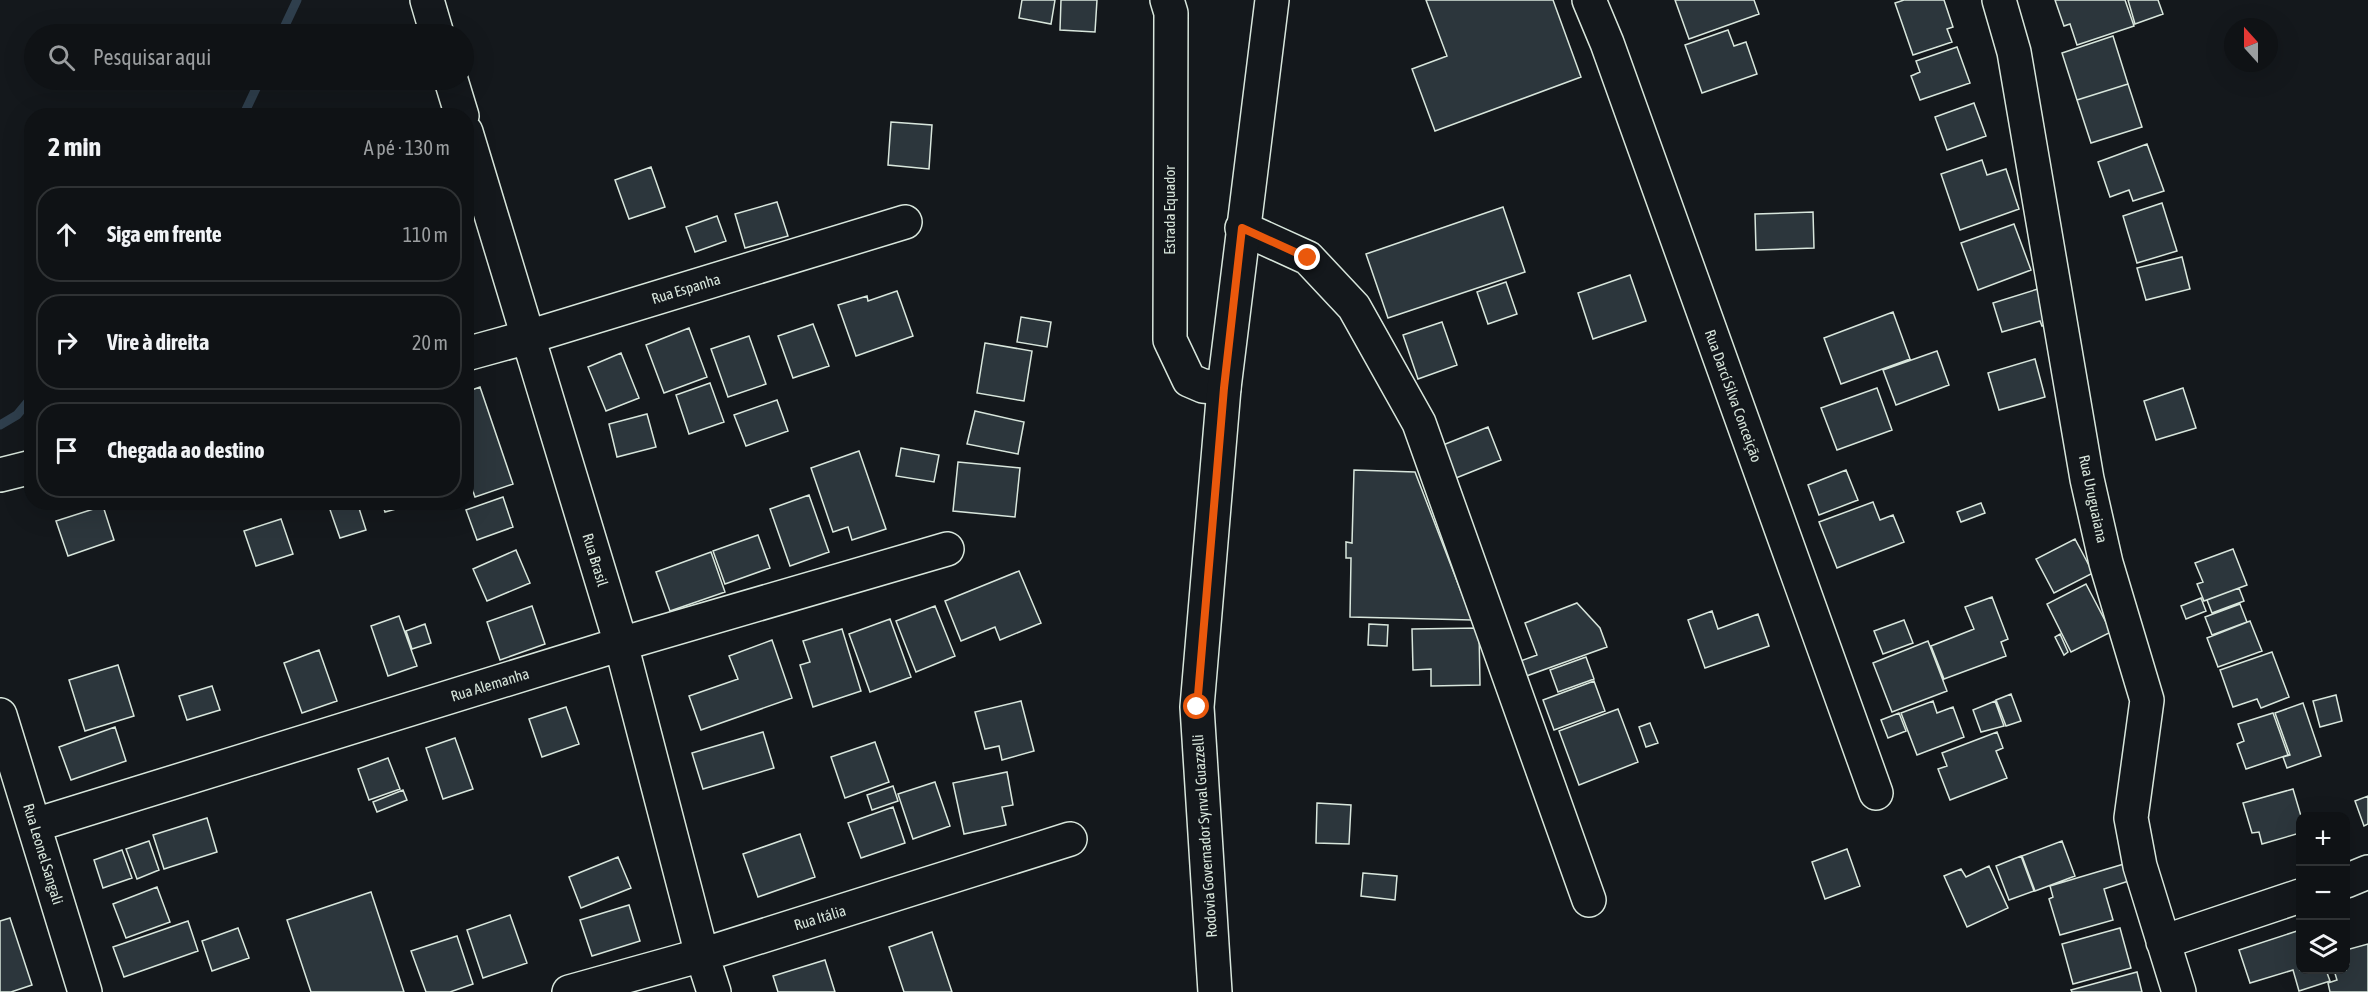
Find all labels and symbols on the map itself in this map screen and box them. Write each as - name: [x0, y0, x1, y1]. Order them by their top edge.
- north arrow: [2224, 18, 2278, 72]
- street label: Estrada Equador: [1161, 165, 1178, 255]
- route end: [1294, 244, 1320, 270]
- street label: Rua Espanha: [649, 270, 722, 307]
- street label: Rua Darcí Silva Conceição: [1702, 327, 1765, 464]
- street label: Rua Uruguaiana: [2076, 453, 2111, 545]
- street label: Rua Brasil: [579, 531, 612, 589]
- street label: Rua Alemanha: [449, 665, 531, 705]
- route start: [1183, 693, 1209, 719]
- street label: Rodovia Governador Synval Guazzelli: [1189, 734, 1220, 938]
- street label: Rua Leonel Sangali: [20, 801, 67, 906]
- street label: Rua Itália: [792, 902, 848, 933]

